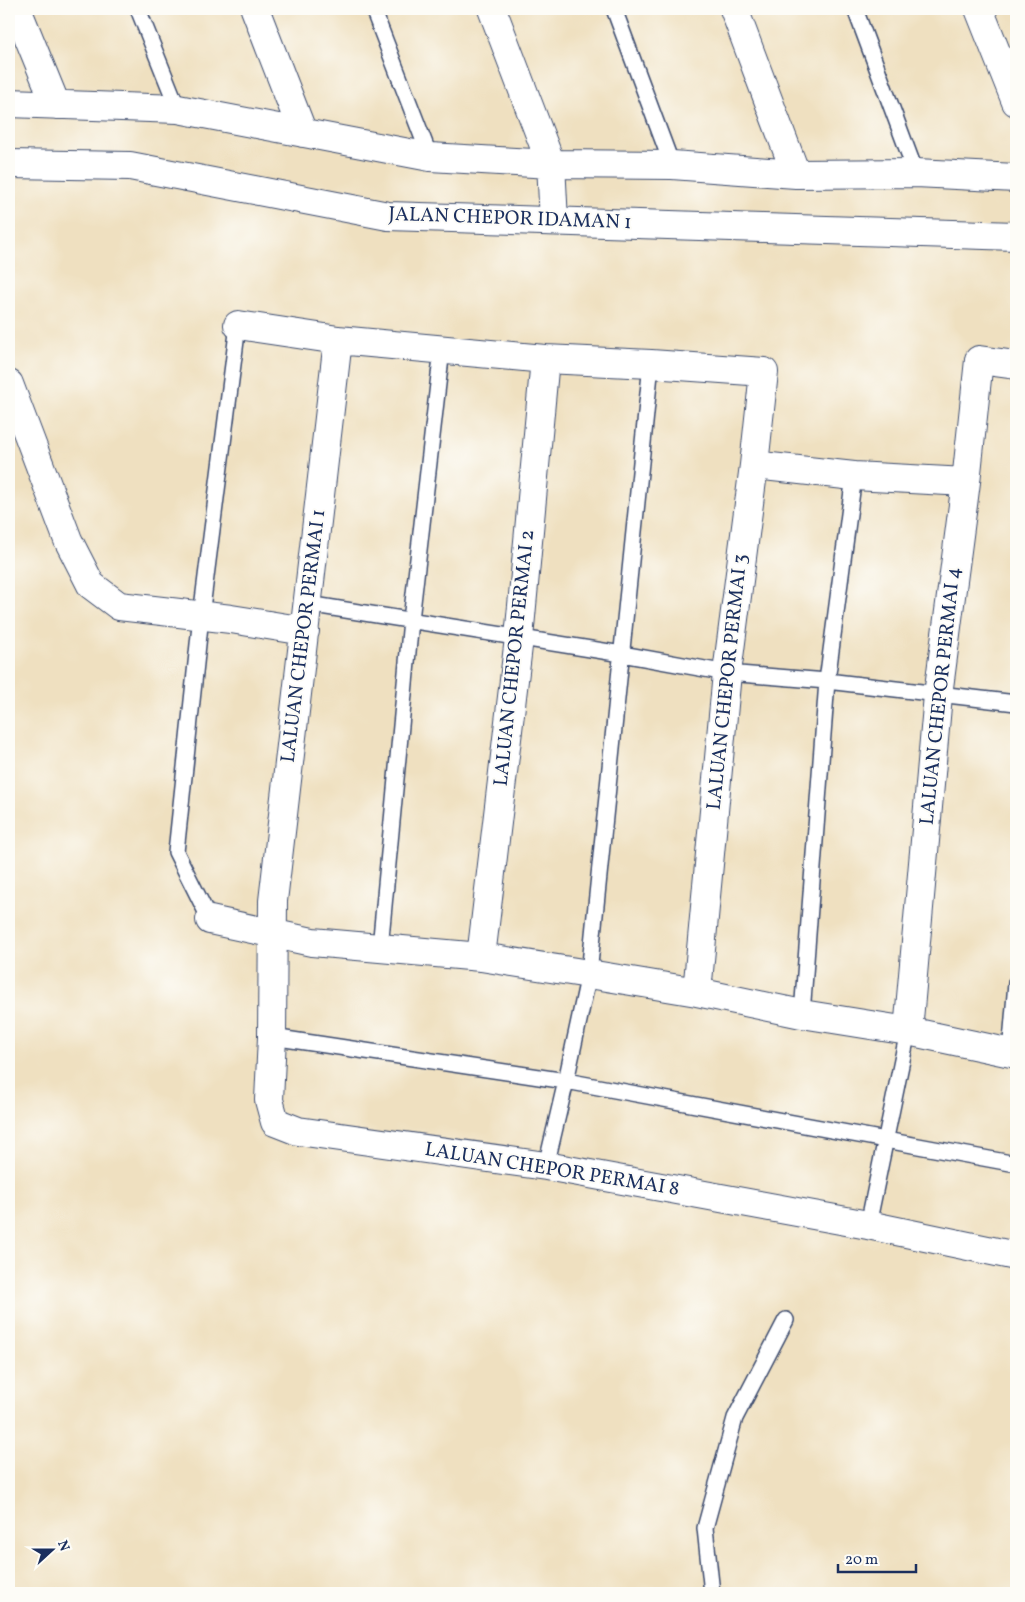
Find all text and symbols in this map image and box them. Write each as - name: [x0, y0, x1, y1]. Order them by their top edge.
- street label: JALAN CHEPOR IDAMAN 1: [388, 201, 632, 237]
- street label: LALUAN CHEPOR PERMAI 1: [275, 508, 333, 764]
- street label: LALUAN CHEPOR PERMAI 2: [488, 528, 542, 788]
- street label: LALUAN CHEPOR PERMAI 3: [701, 552, 755, 812]
- street label: LALUAN CHEPOR PERMAI 4: [914, 566, 968, 826]
- street label: LALUAN CHEPOR PERMAI 8: [423, 1136, 681, 1204]
- north arrow: [28, 1524, 78, 1574]
- text: N: [52, 1538, 73, 1554]
- scale bar: [838, 1542, 915, 1574]
- text: 20 m: [845, 1550, 878, 1571]

